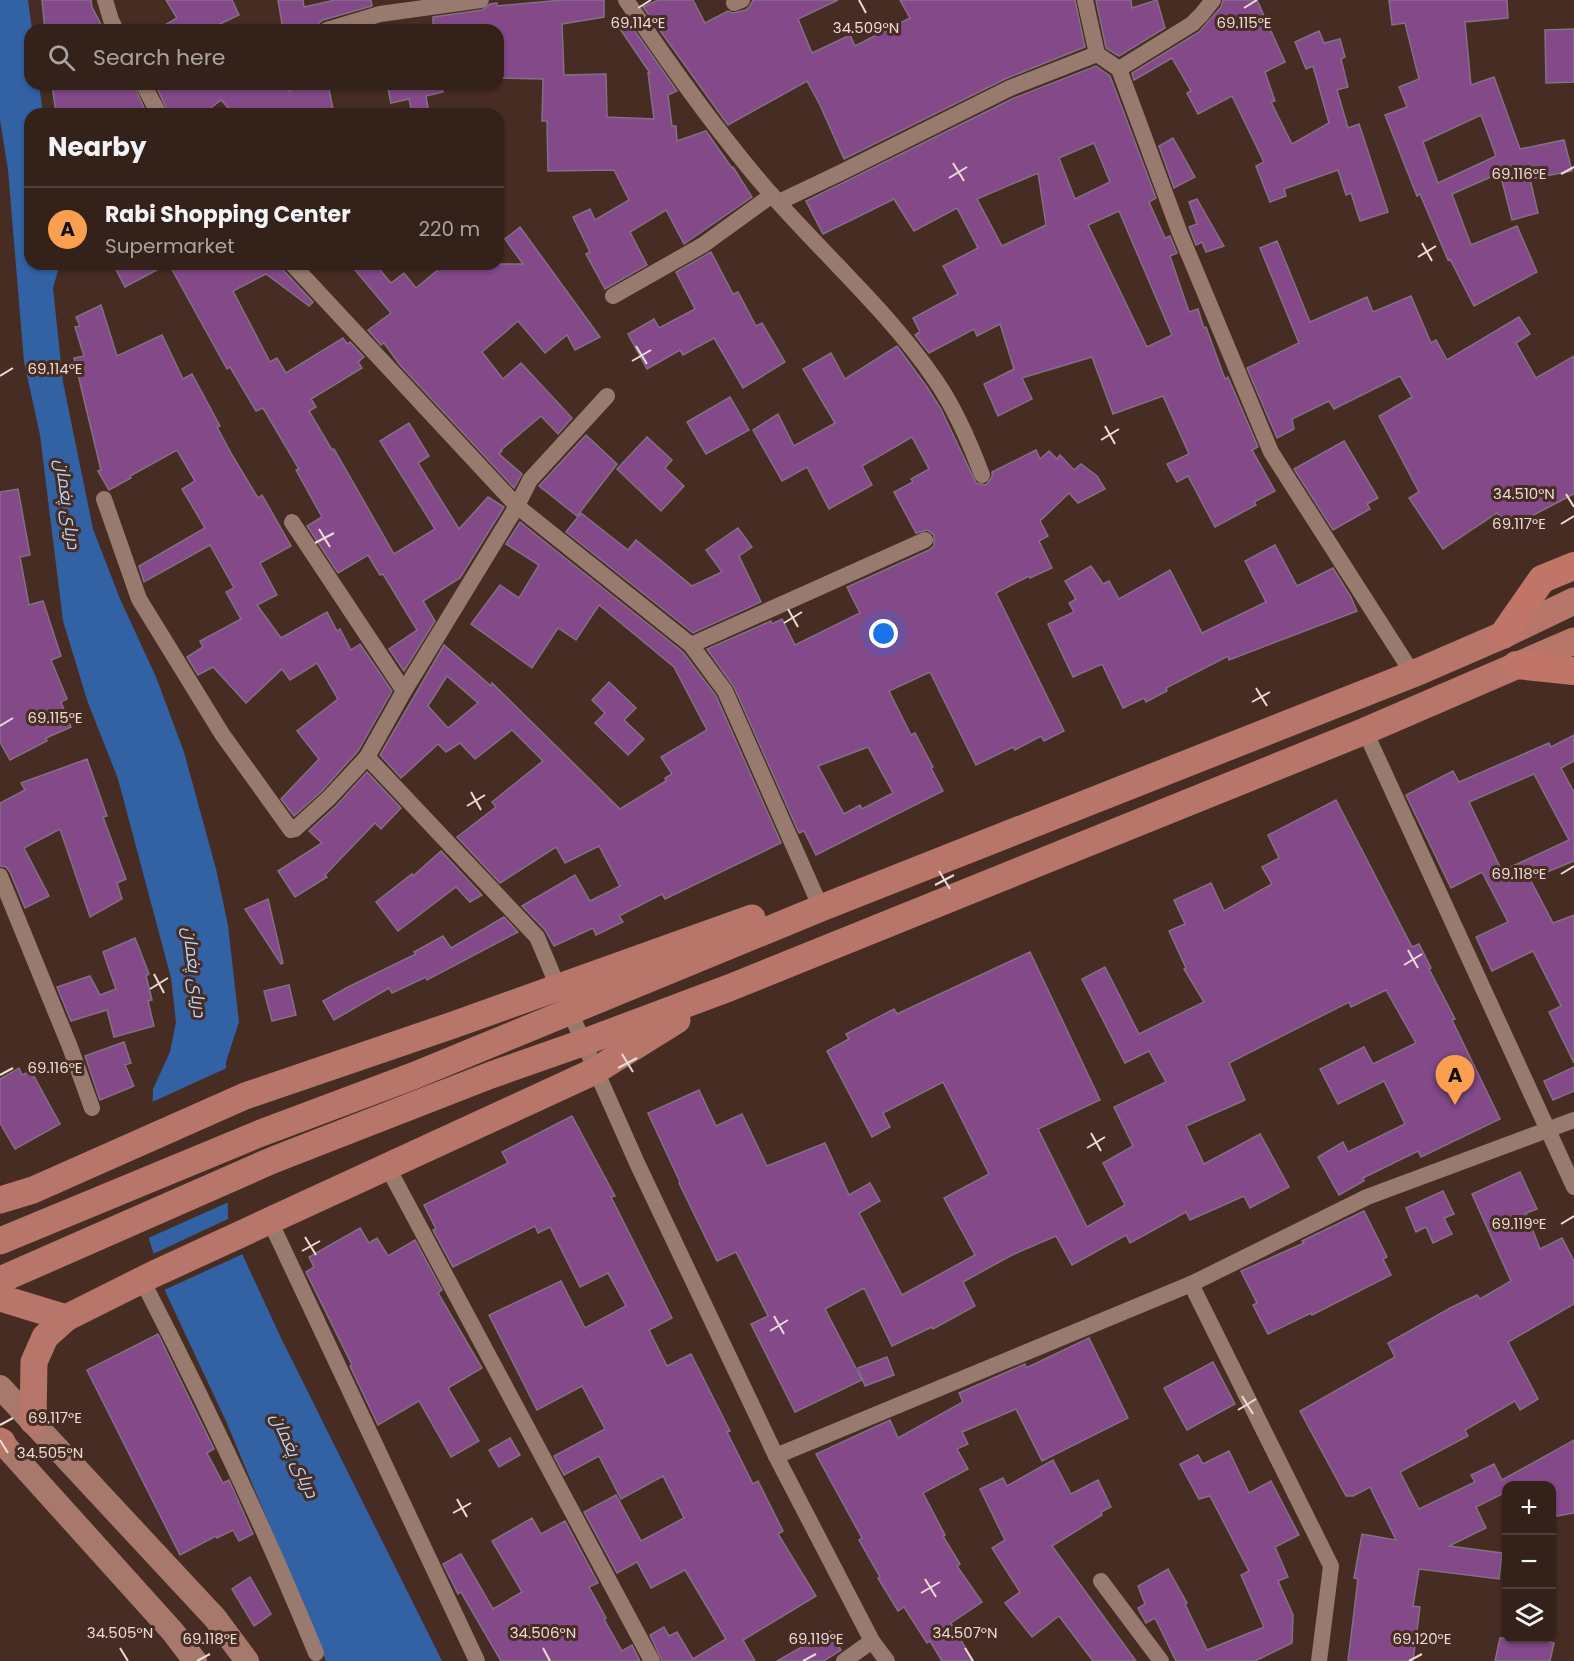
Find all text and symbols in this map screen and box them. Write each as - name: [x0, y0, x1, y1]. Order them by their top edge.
- text: 69.114°E: [610, 12, 666, 33]
- text: 69.115°E: [1217, 12, 1272, 33]
- text: 34.509°N: [833, 17, 899, 38]
- search box: [24, 24, 504, 90]
- icon: search: [45, 41, 78, 74]
- text: Search here: [93, 42, 226, 73]
- text: Nearby: [48, 129, 146, 165]
- text: 69.116°E: [1491, 163, 1547, 184]
- text: Rabi Shopping Center: [105, 199, 351, 230]
- text: A: [60, 215, 75, 243]
- text: 220 m: [419, 215, 480, 243]
- text: Supermarket: [105, 232, 234, 260]
- text: 69.114°E: [27, 358, 83, 379]
- water label: دریای پغمان: [49, 457, 87, 552]
- text: 34.510°N: [1493, 483, 1555, 504]
- text: 69.117°E: [1492, 513, 1546, 534]
- your location: [869, 619, 898, 648]
- text: 69.115°E: [28, 707, 83, 728]
- text: 69.118°E: [1491, 863, 1547, 884]
- water label: دریای پغمان: [177, 925, 213, 1020]
- pin: A: [1436, 1056, 1474, 1105]
- text: 69.116°E: [27, 1057, 83, 1078]
- text: 69.119°E: [1491, 1213, 1547, 1234]
- text: 69.117°E: [28, 1407, 82, 1428]
- water label: دریای پغمان: [265, 1408, 325, 1503]
- text: 34.505°N: [17, 1442, 83, 1463]
- map controls: [1502, 1481, 1556, 1643]
- button: +: [1502, 1481, 1556, 1535]
- button: −: [1502, 1535, 1556, 1589]
- button: layers: [1502, 1589, 1556, 1643]
- text: 34.505°N: [87, 1622, 153, 1643]
- text: 34.506°N: [510, 1622, 576, 1643]
- text: 34.507°N: [932, 1622, 998, 1643]
- text: 69.118°E: [182, 1628, 238, 1649]
- text: 69.119°E: [788, 1628, 844, 1649]
- text: 69.120°E: [1393, 1628, 1451, 1649]

